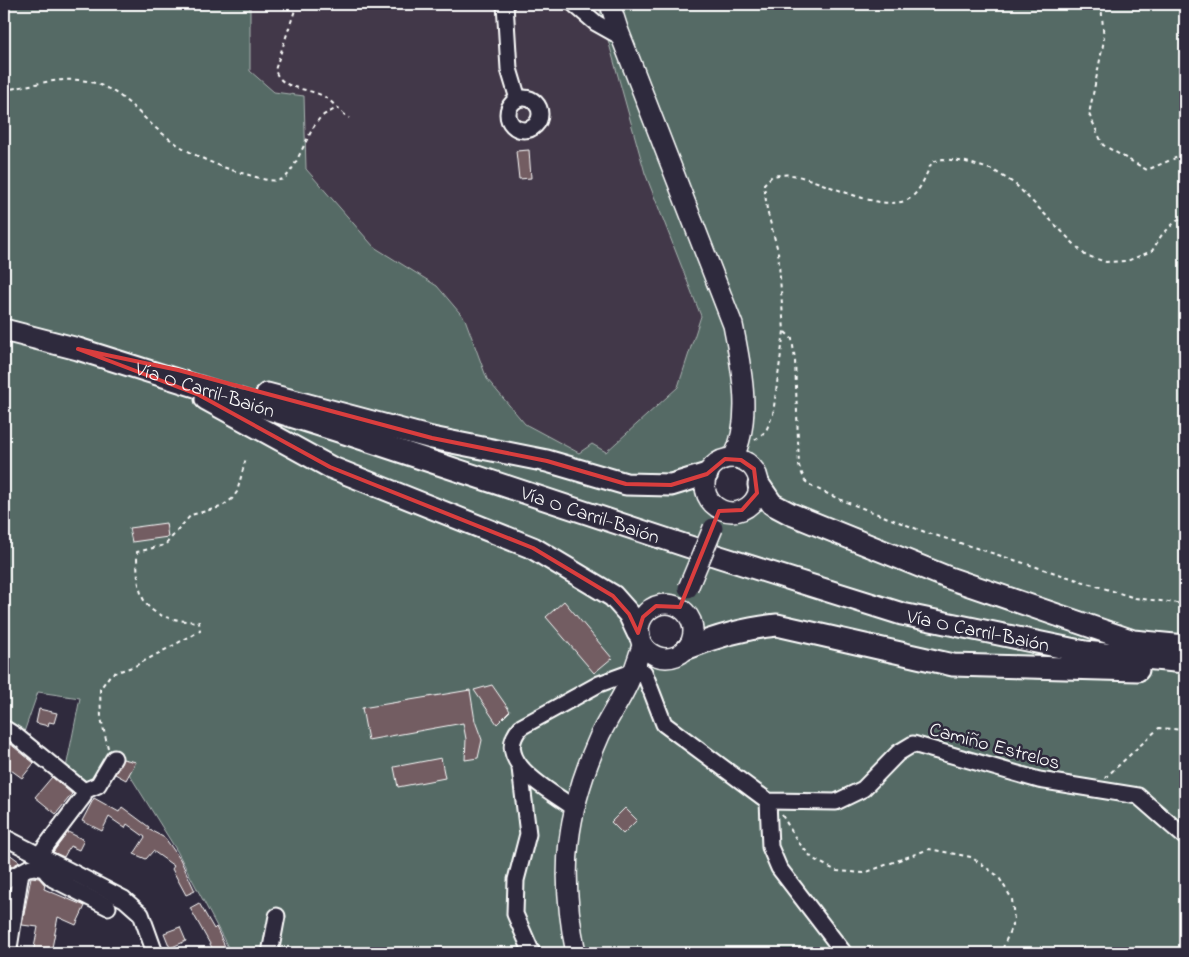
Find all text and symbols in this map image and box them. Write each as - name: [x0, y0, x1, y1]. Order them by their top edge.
- street label: Vía O Carril-Baión: [130, 356, 278, 427]
- street label: Vía O Carril-Baión: [516, 480, 663, 553]
- street label: Vía O Carril-Baión: [903, 603, 1052, 661]
- street label: Camiño Estrelos: [926, 716, 1063, 779]

